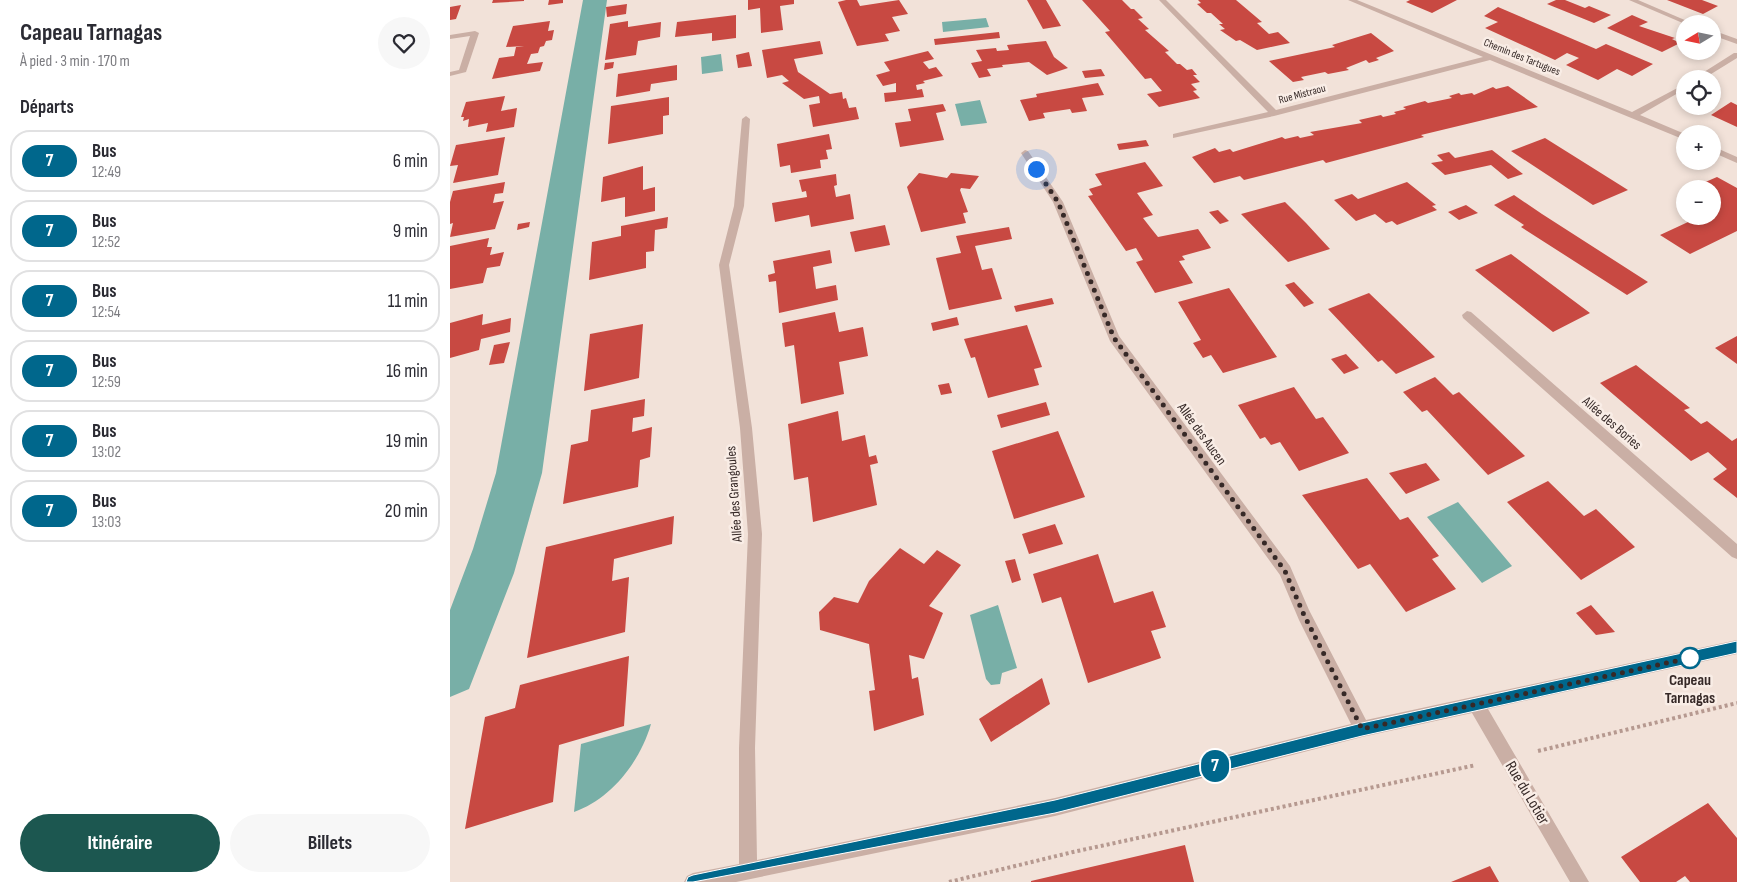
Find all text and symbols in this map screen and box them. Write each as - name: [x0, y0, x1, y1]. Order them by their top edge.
- north arrow: [1676, 15, 1721, 60]
- map controls: [1676, 15, 1721, 225]
- button: heart: [378, 17, 430, 69]
- text: Capeau Tarnagas: [20, 18, 162, 47]
- street label: Chemin des Tartugues: [1482, 36, 1562, 78]
- text: À pied · 3 min · 170 m: [20, 52, 130, 71]
- button: locate: [1676, 70, 1721, 115]
- street label: Rue Mistraou: [1277, 81, 1327, 107]
- text: Départs: [20, 96, 74, 119]
- button: +: [1676, 125, 1721, 170]
- text: Bus: [92, 140, 117, 163]
- text: 7: [46, 150, 53, 171]
- text: 6 min: [393, 150, 428, 173]
- your location: [1024, 157, 1049, 182]
- text: 12:49: [92, 163, 121, 182]
- button: −: [1676, 180, 1721, 225]
- text: Bus: [92, 210, 117, 233]
- text: 7: [46, 220, 53, 241]
- text: 9 min: [393, 220, 428, 243]
- text: 12:52: [92, 233, 120, 252]
- text: Bus: [92, 280, 117, 303]
- text: 7: [46, 290, 53, 311]
- text: 11 min: [388, 290, 428, 313]
- text: 12:54: [92, 303, 121, 322]
- text: Bus: [92, 350, 117, 373]
- text: 7: [46, 360, 53, 381]
- text: 16 min: [386, 360, 428, 383]
- text: 12:59: [92, 373, 121, 392]
- street label: Allée des Bories: [1578, 392, 1645, 453]
- street label: Allée des Aucen: [1173, 399, 1230, 468]
- text: Bus: [92, 420, 117, 443]
- text: 7: [46, 430, 53, 451]
- text: 19 min: [386, 430, 428, 453]
- text: 13:02: [92, 443, 121, 462]
- street label: Allée des Grangoules: [722, 445, 746, 544]
- text: Bus: [92, 490, 117, 513]
- text: 7: [46, 500, 53, 521]
- text: 20 min: [385, 500, 428, 523]
- text: 13:03: [92, 513, 121, 532]
- marker: Capeau Tarnagas: [1679, 647, 1701, 669]
- place label: Capeau Tarnagas: [1665, 671, 1715, 708]
- line badge: 7: [1199, 750, 1231, 782]
- text: 7: [1211, 755, 1219, 776]
- street label: Rue du Lotier: [1501, 758, 1553, 828]
- button: Itinéraire: [20, 814, 220, 872]
- button: Billets: [230, 814, 430, 872]

